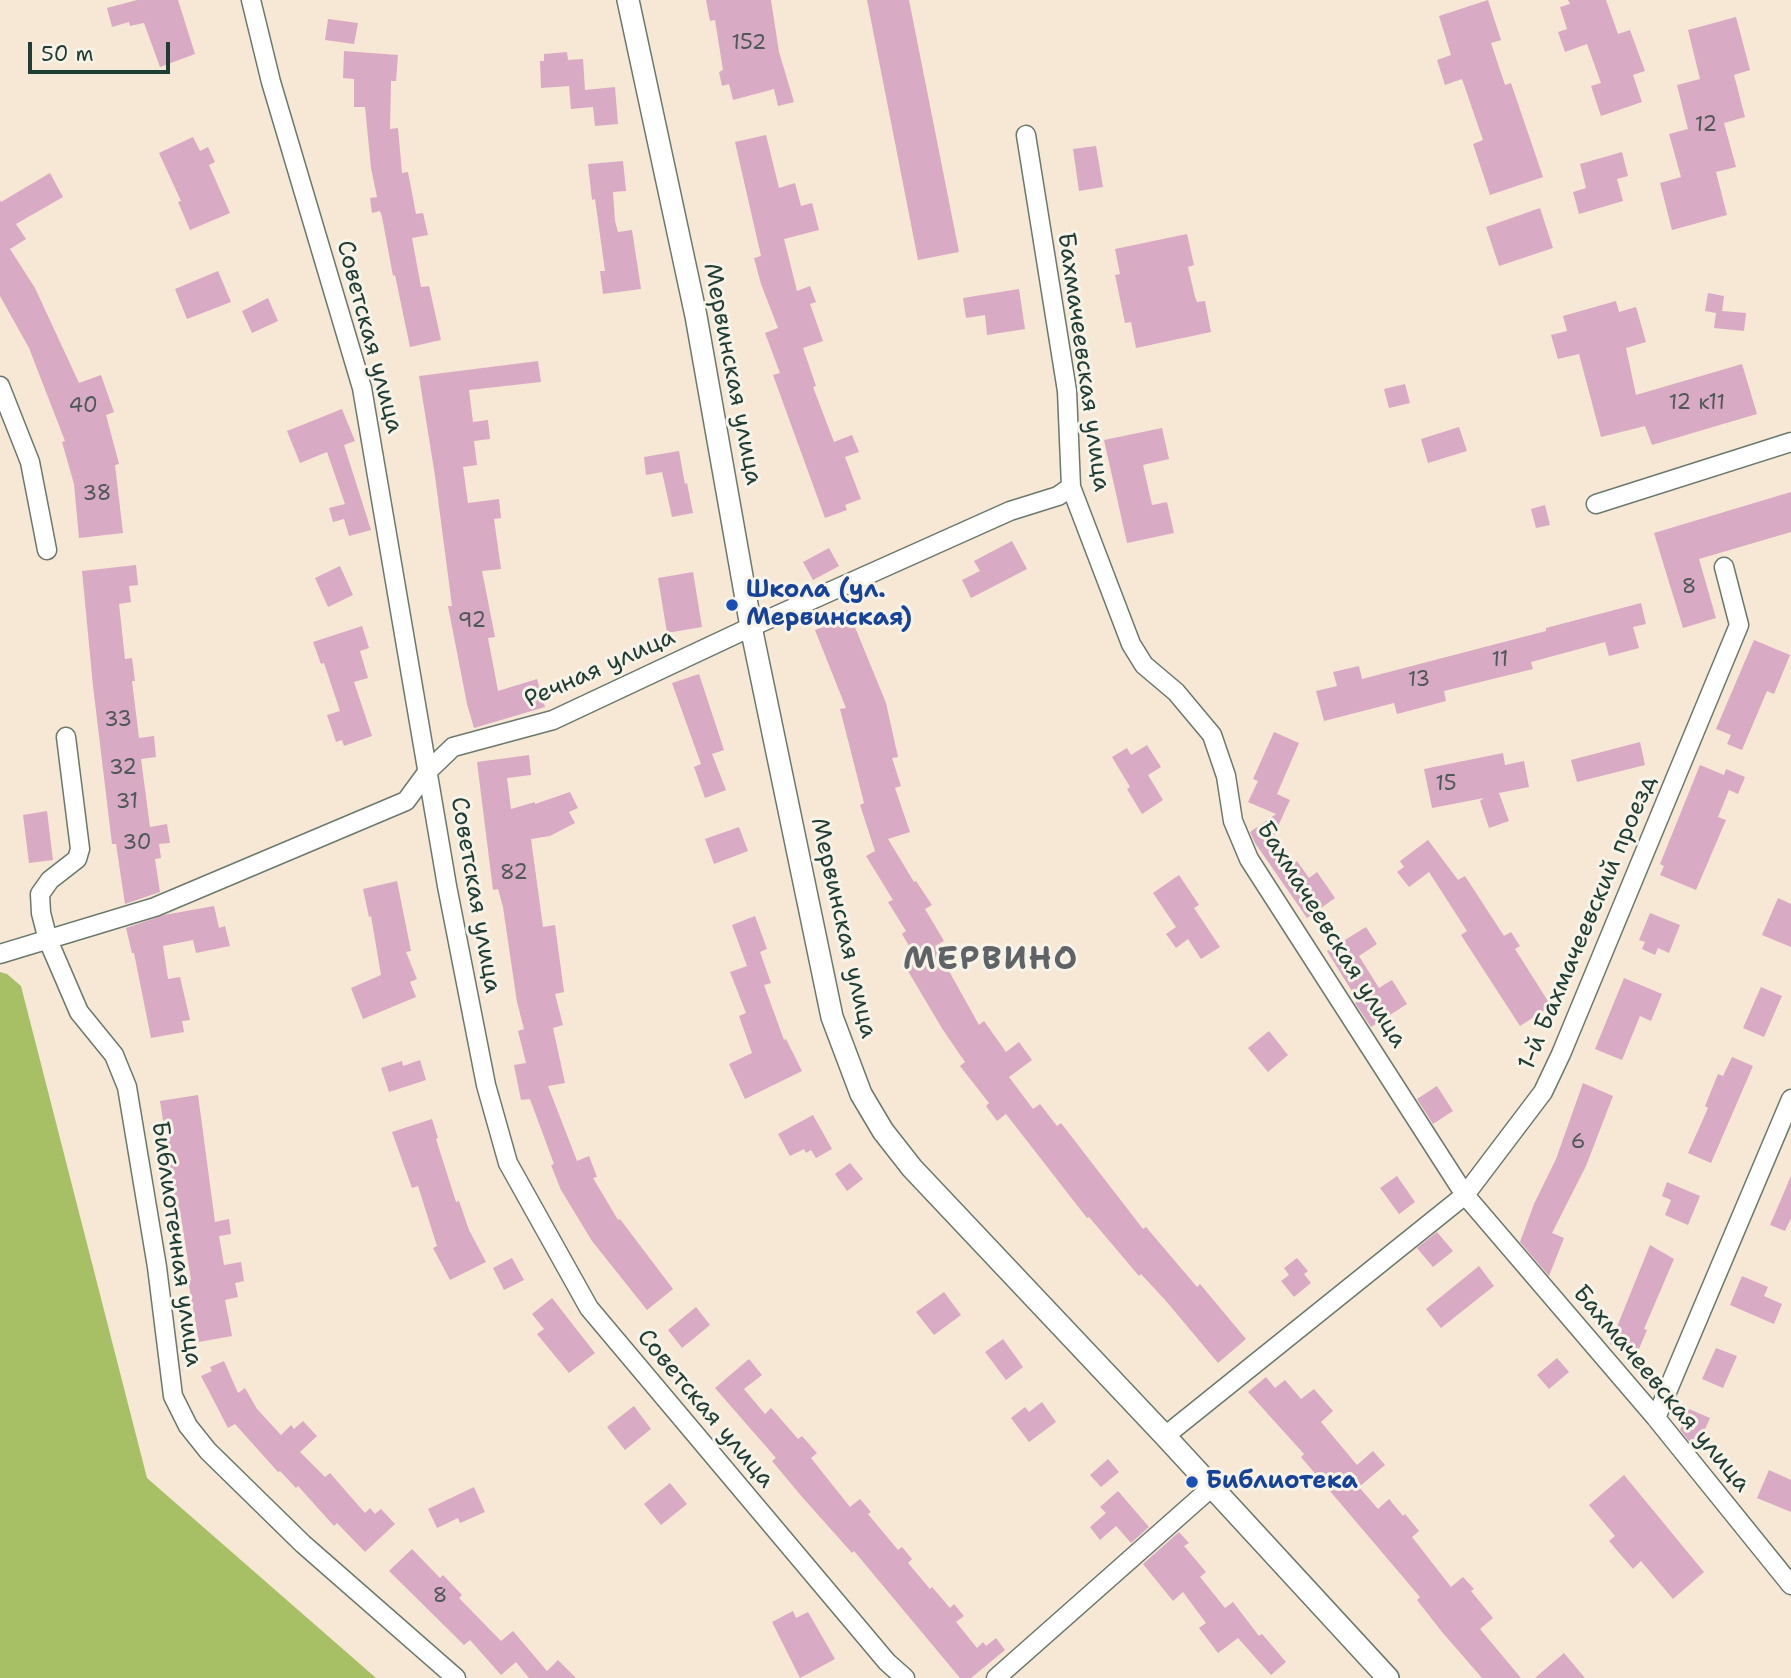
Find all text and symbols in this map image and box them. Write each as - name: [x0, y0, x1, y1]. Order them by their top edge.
- scale bar: [32, 28, 173, 72]
- house number: 152: [732, 31, 766, 57]
- text: 50 m: [41, 40, 94, 68]
- house number: 12: [1695, 113, 1717, 139]
- street label: Бахмачеевская улица: [1051, 231, 1115, 493]
- street label: Советская улица: [329, 237, 409, 437]
- street label: Мервинская улица: [696, 261, 768, 487]
- house number: 12 к11: [1669, 391, 1725, 417]
- house number: 40: [68, 394, 98, 420]
- house number: 38: [83, 482, 111, 508]
- house number: 8: [1682, 575, 1696, 601]
- place label: Школа (ул. Мервинская): [746, 577, 912, 633]
- marker: Школа (ул. Мервинская): [724, 597, 740, 613]
- house number: 92: [458, 609, 486, 635]
- street label: Речная улица: [520, 623, 680, 715]
- house number: 11: [1492, 648, 1508, 674]
- house number: 13: [1408, 668, 1430, 694]
- house number: 33: [104, 708, 132, 734]
- house number: 32: [109, 756, 137, 782]
- street label: 1-й Бахмачеевский проезд: [1513, 771, 1663, 1075]
- house number: 15: [1435, 772, 1457, 798]
- house number: 31: [116, 790, 138, 816]
- street label: Советская улица: [444, 795, 506, 995]
- street label: Мервинская улица: [804, 815, 882, 1041]
- street label: Бахмачеевская улица: [1250, 817, 1412, 1053]
- house number: 30: [122, 831, 152, 857]
- house number: 82: [500, 861, 528, 887]
- district label: МЕРВИНО: [904, 942, 1078, 980]
- street label: Библиотечная улица: [145, 1119, 207, 1369]
- house number: 6: [1571, 1130, 1585, 1156]
- street label: Бахмачеевская улица: [1566, 1280, 1756, 1498]
- street label: Советская улица: [630, 1324, 780, 1494]
- place label: Библиотека: [1206, 1468, 1358, 1496]
- marker: Библиотека: [1184, 1474, 1200, 1490]
- house number: 8: [433, 1584, 447, 1610]

